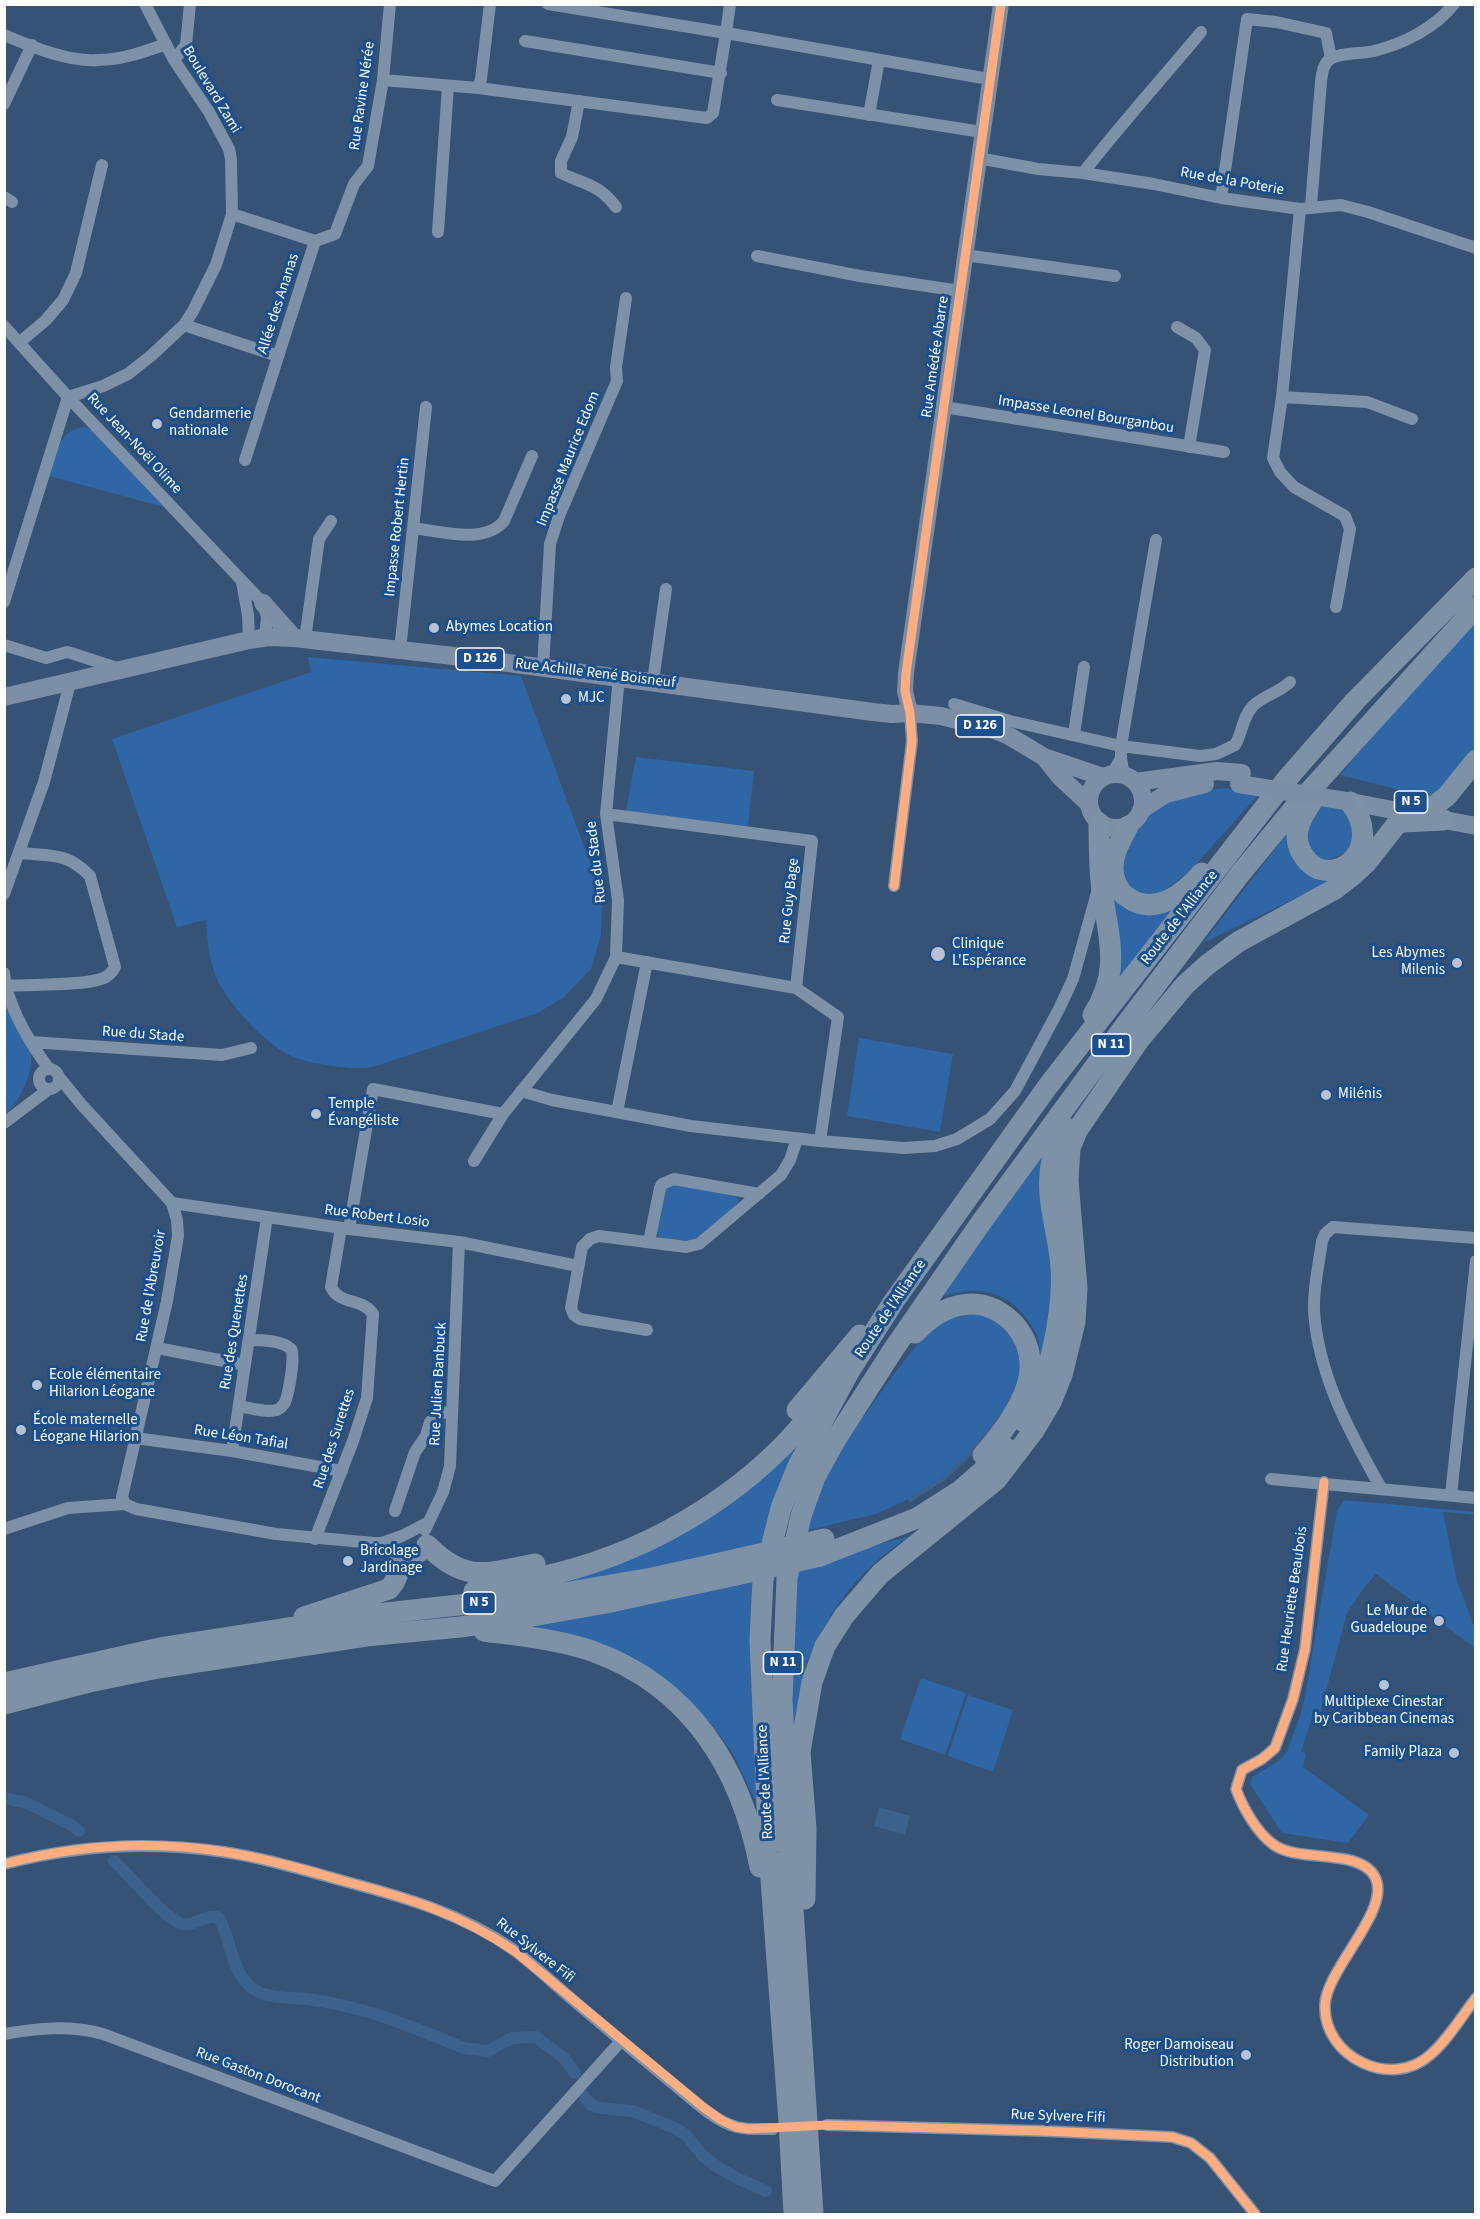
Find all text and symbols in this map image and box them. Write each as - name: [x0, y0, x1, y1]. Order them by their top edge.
- street label: Rue Ravine Nérée: [346, 40, 380, 152]
- street label: Boulevard Zami: [178, 43, 244, 137]
- street label: Rue de la Poterie: [1179, 164, 1285, 200]
- street label: Allée des Ananas: [254, 251, 304, 357]
- street label: Rue Amédée Abarre: [919, 295, 953, 419]
- street label: Impasse Maurice Edom: [534, 389, 604, 529]
- street label: Rue Jean-Noël Olime: [83, 390, 185, 498]
- street label: Impasse Leonel Bourganbou: [997, 392, 1175, 438]
- place label: Gendarmerie nationale: [169, 406, 251, 441]
- marker: Gendarmerie nationale: [150, 417, 164, 431]
- street label: Impasse Robert Hertin: [382, 456, 414, 598]
- place label: Abymes Location: [446, 619, 553, 637]
- marker: Abymes Location: [427, 621, 441, 635]
- road number: D 126: [456, 648, 504, 670]
- street label: Rue Achille René Boisneuf: [514, 655, 676, 693]
- place label: MJC: [578, 690, 605, 708]
- marker: MJC: [559, 692, 573, 706]
- road number: D 126: [956, 715, 1004, 737]
- road number: N 5: [1394, 791, 1428, 813]
- street label: Rue du Stade: [583, 820, 611, 904]
- street label: Rue Guy Bage: [777, 857, 803, 945]
- street label: Route de l'Alliance: [1138, 867, 1222, 969]
- place label: Clinique L'Espérance: [952, 936, 1026, 971]
- marker: Clinique L'Espérance: [929, 945, 947, 963]
- place label: Les Abymes Milenis: [1372, 945, 1445, 980]
- marker: Les Abymes Milenis: [1450, 956, 1464, 970]
- street label: Rue du Stade: [101, 1023, 185, 1047]
- road number: N 11: [1092, 1034, 1130, 1056]
- place label: Milénis: [1338, 1086, 1382, 1104]
- marker: Milénis: [1319, 1088, 1333, 1102]
- place label: Temple Évangéliste: [328, 1096, 399, 1131]
- marker: Temple Évangéliste: [309, 1107, 323, 1121]
- street label: Rue Robert Losio: [323, 1202, 431, 1232]
- street label: Rue de l'Abreuvoir: [133, 1228, 171, 1344]
- street label: Route de l'Alliance: [851, 1256, 931, 1362]
- street label: Rue des Quenettes: [217, 1273, 253, 1391]
- street label: Rue Julien Banbuck: [427, 1322, 451, 1446]
- place label: Ecole élémentaire Hilarion Léogane: [49, 1367, 161, 1402]
- marker: Ecole élémentaire Hilarion Léogane: [30, 1378, 44, 1392]
- street label: Rue des Surettes: [310, 1387, 360, 1491]
- place label: École maternelle Léogane Hilarion: [33, 1412, 139, 1447]
- street label: Rue Léon Tafial: [193, 1422, 289, 1454]
- marker: École maternelle Léogane Hilarion: [14, 1423, 28, 1437]
- street label: Rue Heuriette Beaubois: [1274, 1525, 1312, 1673]
- place label: Bricolage Jardinage: [360, 1543, 422, 1578]
- marker: Bricolage Jardinage: [341, 1554, 355, 1568]
- road number: N 5: [462, 1592, 496, 1614]
- place label: Le Mur de Guadeloupe: [1350, 1603, 1427, 1638]
- marker: Le Mur de Guadeloupe: [1432, 1614, 1446, 1628]
- road number: N 11: [764, 1652, 802, 1674]
- marker: Multiplexe Cinestar by Caribbean Cinemas: [1377, 1678, 1391, 1692]
- place label: Multiplexe Cinestar by Caribbean Cinemas: [1314, 1694, 1454, 1729]
- street label: Route de l'Alliance: [754, 1724, 778, 1840]
- place label: Family Plaza: [1364, 1744, 1442, 1762]
- marker: Family Plaza: [1447, 1746, 1461, 1760]
- street label: Rue Sylvere Fifi: [492, 1915, 578, 1987]
- place label: Roger Damoiseau Distribution: [1124, 2037, 1234, 2072]
- street label: Rue Gaston Dorocant: [193, 2044, 323, 2108]
- marker: Roger Damoiseau Distribution: [1239, 2048, 1253, 2062]
- street label: Rue Sylvere Fifi: [1010, 2106, 1106, 2128]

